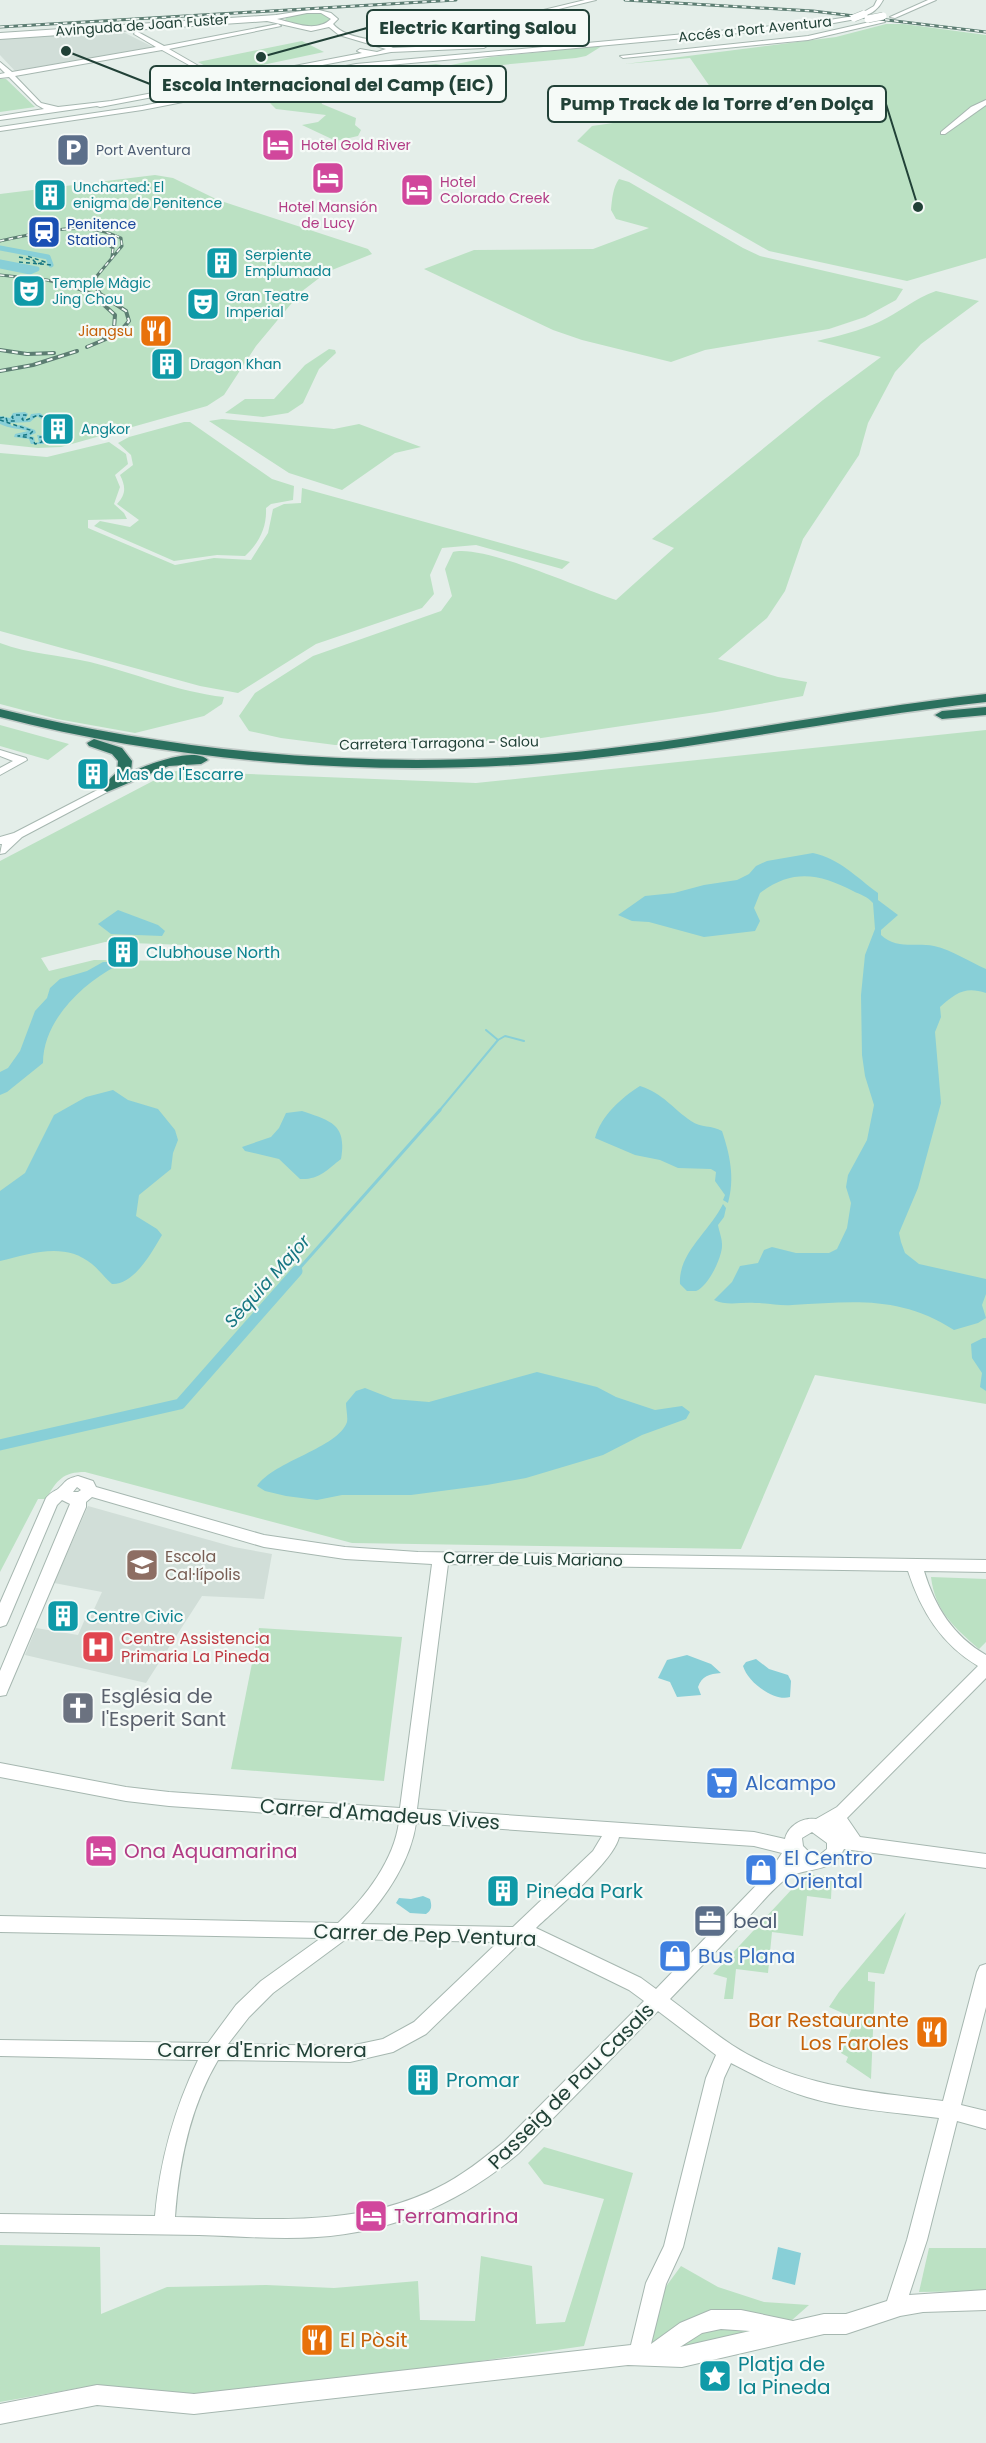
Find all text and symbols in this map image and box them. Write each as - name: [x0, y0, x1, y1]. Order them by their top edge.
- street label: Avinguda de Joan Fuster: [55, 9, 229, 41]
- callout: Electric Karting Salou: [367, 10, 589, 46]
- street label: Accés a Port Aventura: [677, 11, 833, 47]
- text: Electric Karting Salou: [379, 15, 577, 40]
- callout: Escola Internacional del Camp (EIC): [150, 66, 506, 102]
- text: Escola Internacional del Camp (EIC): [162, 72, 494, 97]
- callout: Pump Track de la Torre d’en Dolça: [548, 86, 886, 122]
- text: Pump Track de la Torre d’en Dolça: [560, 91, 874, 116]
- hotel icon: Hotel Gold River: [260, 127, 296, 163]
- parking icon: Port Aventura: [55, 132, 91, 168]
- place label: Hotel Gold River: [301, 135, 411, 155]
- place label: Port Aventura: [96, 140, 191, 160]
- hotel icon: Hotel Mansión de Lucy: [310, 160, 346, 196]
- hotel icon: Hotel Colorado Creek: [399, 172, 435, 208]
- place label: Hotel Colorado Creek: [440, 172, 550, 208]
- building icon: Uncharted: El enigma de Penitence: [32, 177, 68, 213]
- place label: Uncharted: El enigma de Penitence: [73, 177, 222, 213]
- place label: Hotel Mansión de Lucy: [279, 197, 377, 233]
- station icon: Penitence Station: [26, 214, 62, 250]
- place label: Penitence Station: [67, 214, 136, 250]
- building icon: Serpiente Emplumada: [204, 245, 240, 281]
- place label: Serpiente Emplumada: [245, 245, 331, 281]
- theatre icon: Temple Màgic Jing Chou: [11, 273, 47, 309]
- place label: Temple Màgic Jing Chou: [52, 273, 151, 309]
- theatre icon: Gran Teatre Imperial: [185, 286, 221, 322]
- place label: Gran Teatre Imperial: [226, 286, 309, 322]
- restaurant icon: Jiangsu: [138, 313, 174, 349]
- place label: Jiangsu: [78, 321, 133, 341]
- building icon: Dragon Khan: [149, 346, 185, 382]
- place label: Dragon Khan: [190, 354, 281, 374]
- building icon: Angkor: [40, 411, 76, 447]
- place label: Angkor: [81, 419, 130, 439]
- street label: Carretera Tarragona - Salou: [339, 731, 539, 755]
- building icon: Mas de l'Escarre: [75, 756, 111, 792]
- place label: Mas de l'Escarre: [116, 763, 244, 786]
- building icon: Clubhouse North: [105, 934, 141, 970]
- place label: Clubhouse North: [146, 941, 280, 964]
- water label: Sèquia Major: [218, 1228, 317, 1333]
- place label: Escola Cal·lípolis: [165, 1545, 241, 1586]
- street label: Carrer de Luis Mariano: [443, 1546, 623, 1572]
- school or university icon: Escola Cal·lípolis: [124, 1547, 160, 1583]
- building icon: Centre Civic: [45, 1598, 81, 1634]
- place label: Centre Civic: [86, 1605, 184, 1628]
- place label: Centre Assistencia Primaria La Pineda: [121, 1627, 270, 1668]
- hospital icon: Centre Assistencia Primaria La Pineda: [80, 1629, 116, 1665]
- place label: Església de l'Esperit Sant: [101, 1682, 226, 1733]
- church icon: Església de l'Esperit Sant: [60, 1690, 96, 1726]
- supermarket icon: Alcampo: [704, 1765, 740, 1801]
- place label: Alcampo: [745, 1769, 836, 1797]
- street label: Carrer d'Amadeus Vives: [259, 1792, 501, 1836]
- hotel icon: Ona Aquamarina: [83, 1833, 119, 1869]
- place label: Ona Aquamarina: [124, 1837, 298, 1865]
- place label: El Centro Oriental: [784, 1844, 873, 1895]
- shop icon: El Centro Oriental: [743, 1852, 779, 1888]
- building icon: Pineda Park: [485, 1873, 521, 1909]
- place label: Pineda Park: [526, 1877, 644, 1905]
- office icon: beal: [692, 1903, 728, 1939]
- place label: beal: [733, 1907, 777, 1935]
- street label: Carrer de Pep Ventura: [313, 1917, 537, 1953]
- shop icon: Bus Plana: [657, 1938, 693, 1974]
- place label: Bus Plana: [698, 1942, 795, 1970]
- street label: Passeig de Pau Casals: [482, 1997, 660, 2175]
- place label: Bar Restaurante Los Faroles: [748, 2006, 909, 2057]
- restaurant icon: Bar Restaurante Los Faroles: [914, 2014, 950, 2050]
- street label: Carrer d'Enric Morera: [157, 2036, 367, 2064]
- building icon: Promar: [405, 2062, 441, 2098]
- place label: Promar: [446, 2066, 519, 2094]
- hotel icon: Terramarina: [353, 2198, 389, 2234]
- place label: Terramarina: [394, 2202, 518, 2230]
- restaurant icon: El Pòsit: [299, 2322, 335, 2358]
- place label: El Pòsit: [340, 2326, 408, 2354]
- place label: Platja de la Pineda: [738, 2350, 831, 2401]
- place icon: Platja de la Pineda: [697, 2358, 733, 2394]

